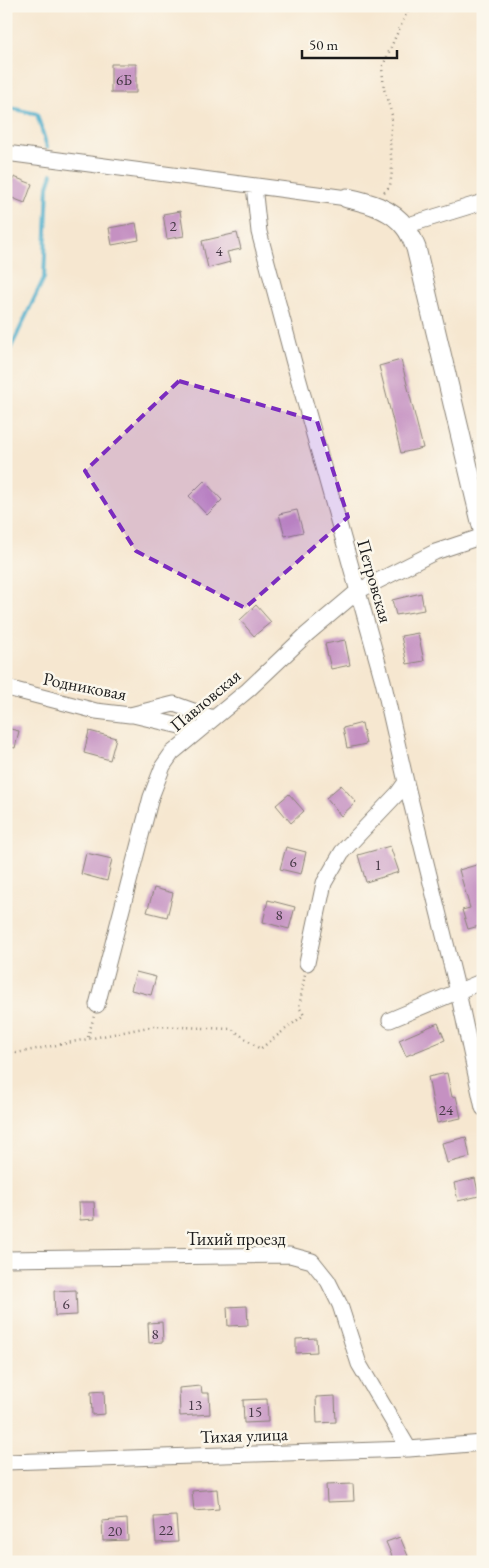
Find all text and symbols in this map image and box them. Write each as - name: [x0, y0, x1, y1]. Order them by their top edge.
- scale bar: [302, 28, 396, 60]
- text: 50 m: [309, 35, 338, 54]
- house number: 6Б: [116, 70, 132, 89]
- house number: 2: [169, 216, 177, 235]
- house number: 4: [215, 241, 223, 260]
- street label: Петровская: [352, 537, 398, 625]
- street label: Павловская: [165, 664, 245, 736]
- street label: Родниковая: [41, 667, 129, 705]
- house number: 6: [289, 852, 297, 871]
- house number: 1: [374, 855, 382, 874]
- house number: 8: [275, 905, 283, 924]
- house number: 24: [439, 1100, 454, 1119]
- street label: Тихий проезд: [186, 1227, 286, 1250]
- house number: 6: [62, 1294, 70, 1313]
- house number: 8: [151, 1324, 159, 1343]
- house number: 13: [188, 1395, 202, 1414]
- house number: 15: [248, 1402, 262, 1421]
- street label: Тихая улица: [200, 1422, 289, 1448]
- house number: 22: [159, 1520, 174, 1539]
- house number: 20: [108, 1521, 122, 1540]

